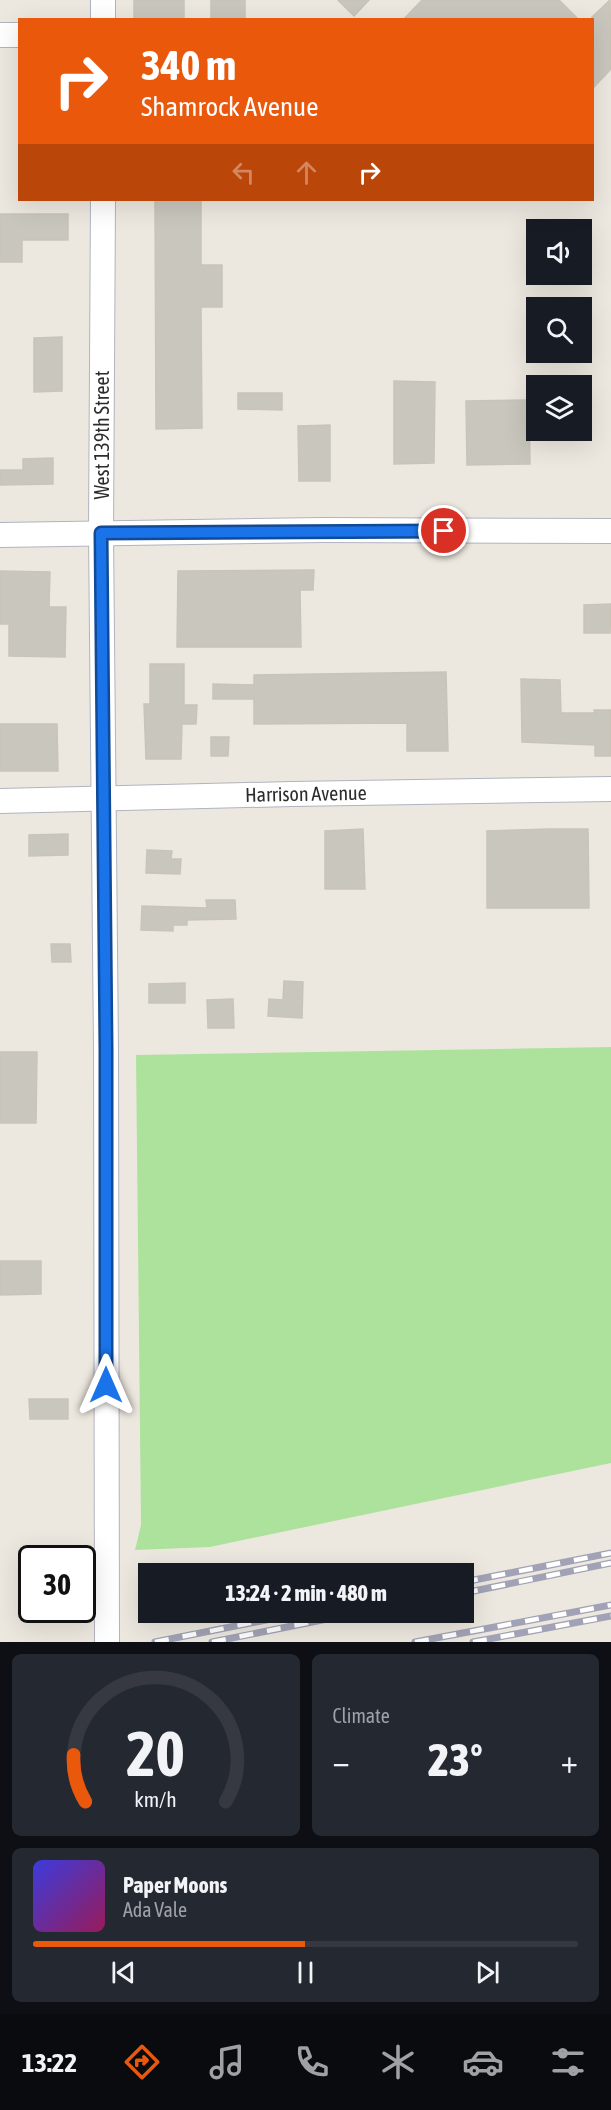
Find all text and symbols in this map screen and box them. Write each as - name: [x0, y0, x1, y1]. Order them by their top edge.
- text: 340 m: [141, 41, 236, 89]
- icon: right: [42, 42, 120, 120]
- text: Shamrock Avenue: [141, 91, 318, 122]
- icon: left: [227, 156, 260, 189]
- icon: ahead: [290, 156, 323, 189]
- icon: right: [353, 156, 386, 189]
- map controls: [526, 219, 592, 441]
- button: sound: [526, 219, 592, 285]
- button: search: [526, 297, 592, 363]
- street label: West 139th Street: [90, 370, 113, 499]
- button: layers: [526, 375, 592, 441]
- pin: [418, 505, 469, 556]
- icon: arrive: [427, 514, 460, 547]
- street label: Harrison Avenue: [245, 781, 367, 806]
- position arrow: [74, 1353, 138, 1417]
- speed limit sign: 30: [18, 1545, 96, 1623]
- text: 13:24 · 2 min · 480 m: [225, 1580, 387, 1606]
- text: Climate: [333, 1704, 390, 1727]
- text: 20: [126, 1718, 185, 1789]
- text: 23°: [428, 1734, 483, 1786]
- text: −: [333, 1742, 350, 1780]
- text: +: [561, 1742, 578, 1780]
- text: km/h: [134, 1787, 177, 1812]
- text: Paper Moons: [123, 1872, 227, 1898]
- text: Ada Vale: [123, 1898, 187, 1921]
- icon: previous: [107, 1956, 140, 1989]
- icon: pause: [289, 1956, 322, 1989]
- icon: next: [471, 1956, 504, 1989]
- icon: directions: [121, 2041, 163, 2083]
- icon: music: [206, 2041, 248, 2083]
- icon: phone: [291, 2041, 333, 2083]
- icon: climate: [377, 2041, 419, 2083]
- icon: car: [462, 2041, 504, 2083]
- icon: filters: [547, 2041, 589, 2083]
- text: 13:22: [22, 2047, 77, 2078]

